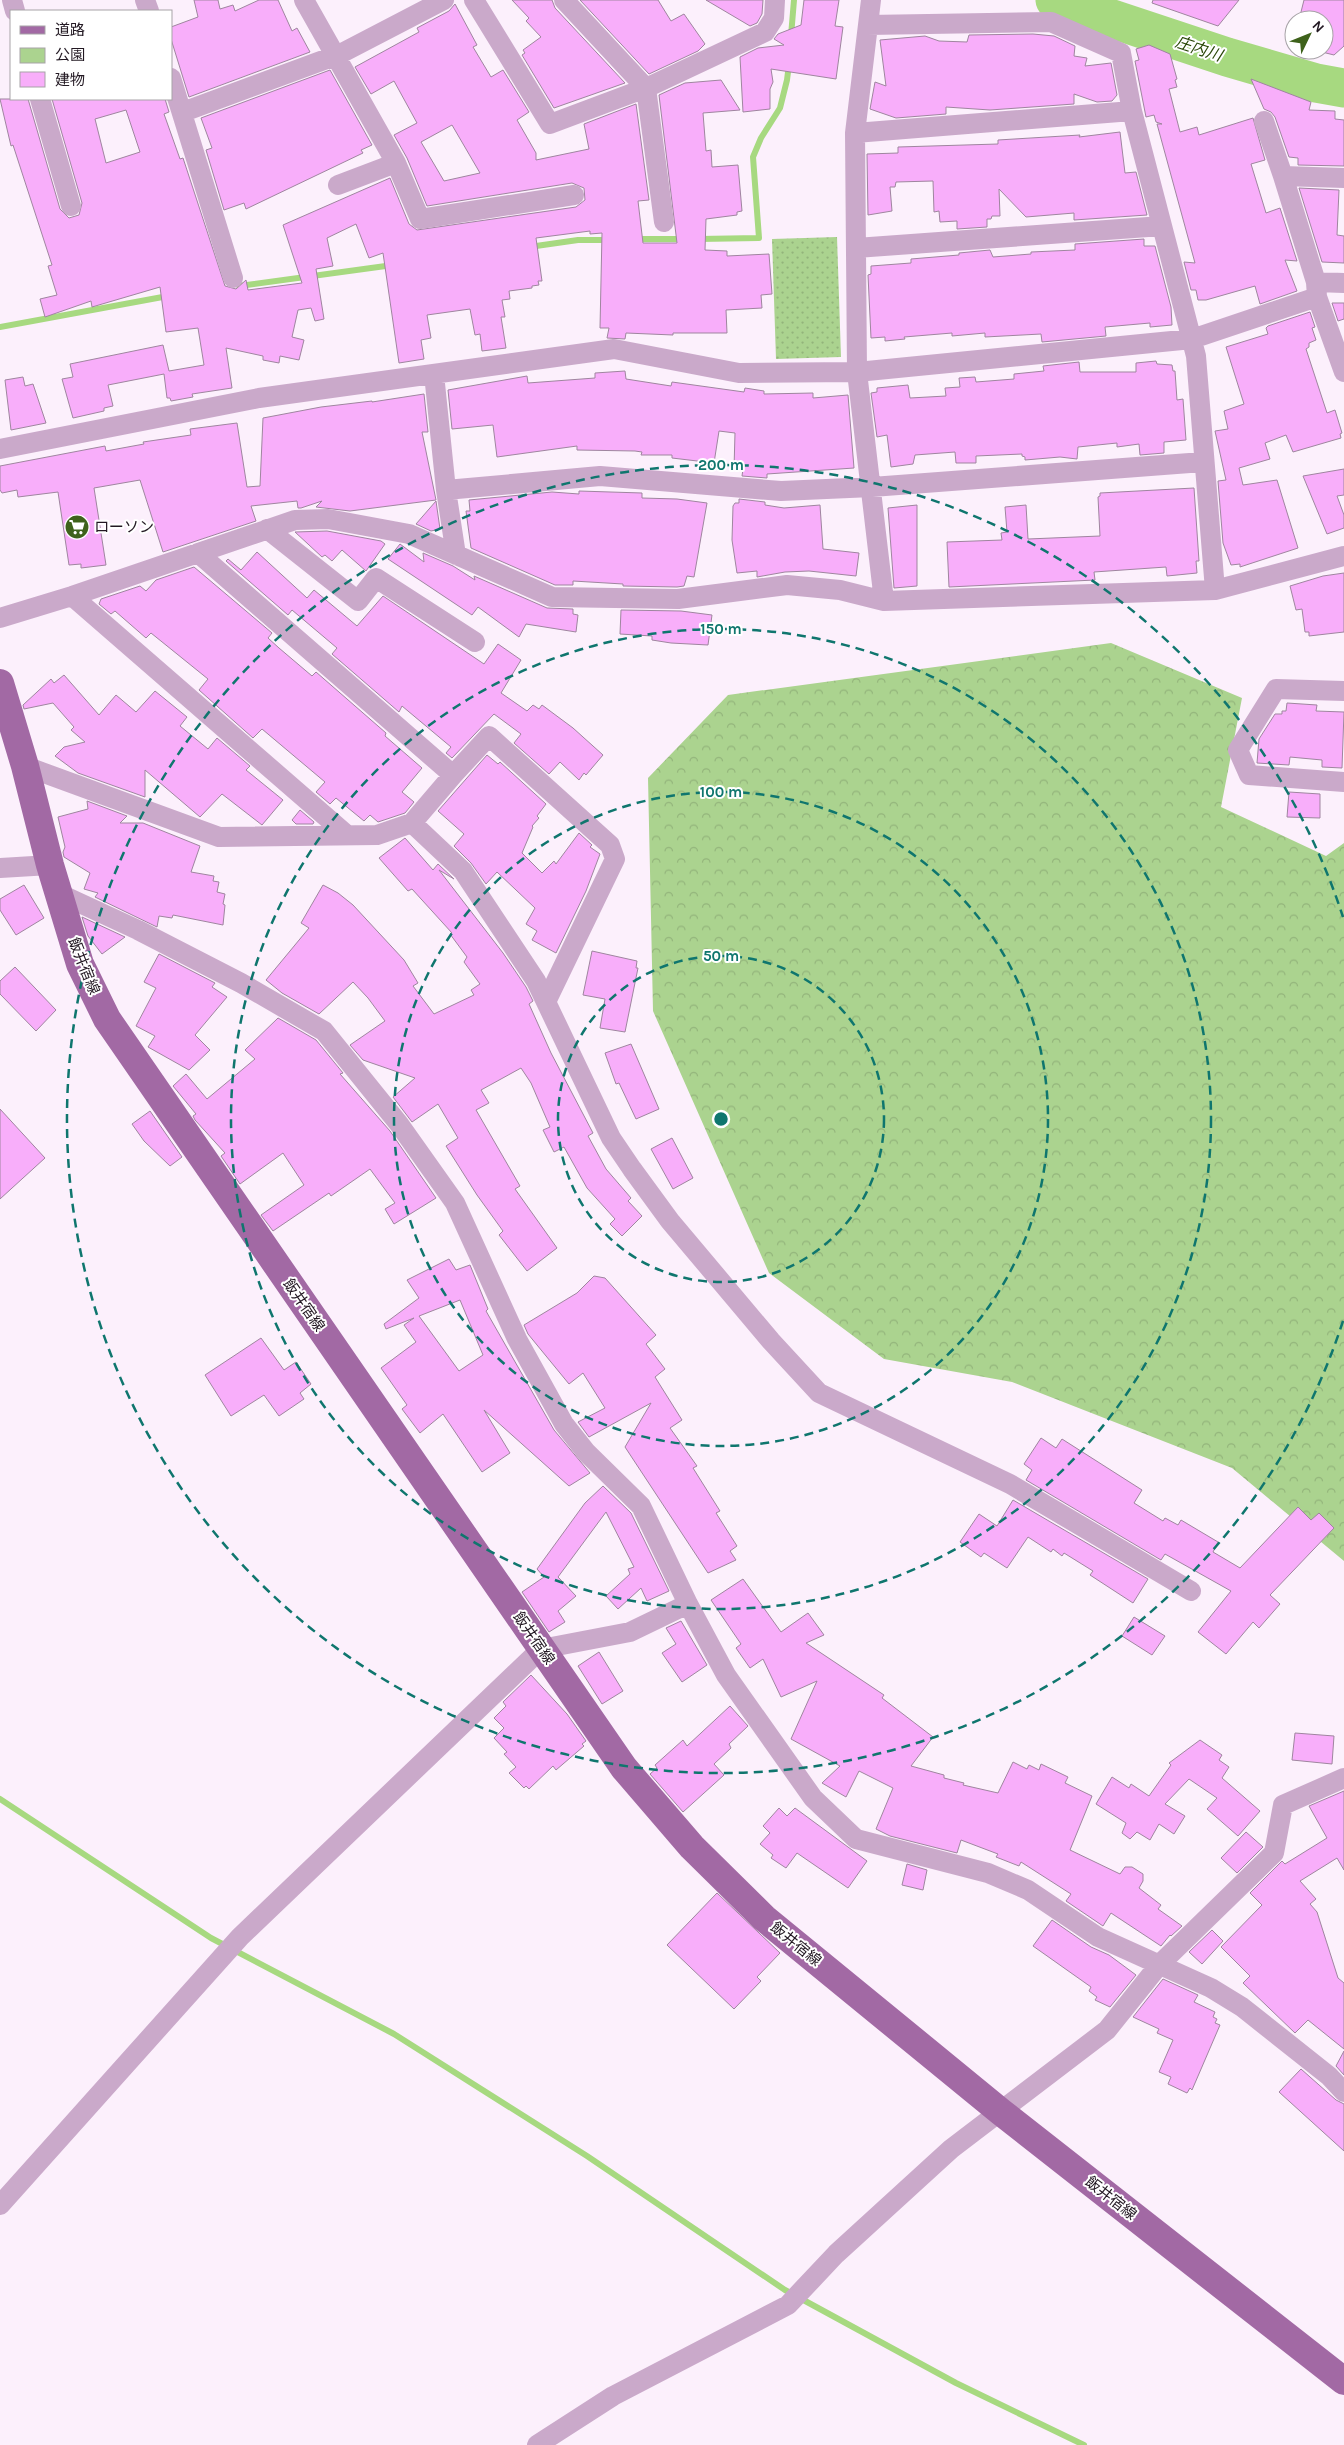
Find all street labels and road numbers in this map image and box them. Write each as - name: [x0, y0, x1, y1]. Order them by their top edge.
- street label: 飯井宿線: [64, 935, 104, 997]
- street label: 飯井宿線: [279, 1275, 329, 1335]
- street label: 飯井宿線: [509, 1608, 559, 1668]
- street label: 飯井宿線: [767, 1918, 825, 1970]
- street label: 飯井宿線: [1082, 2172, 1140, 2224]

